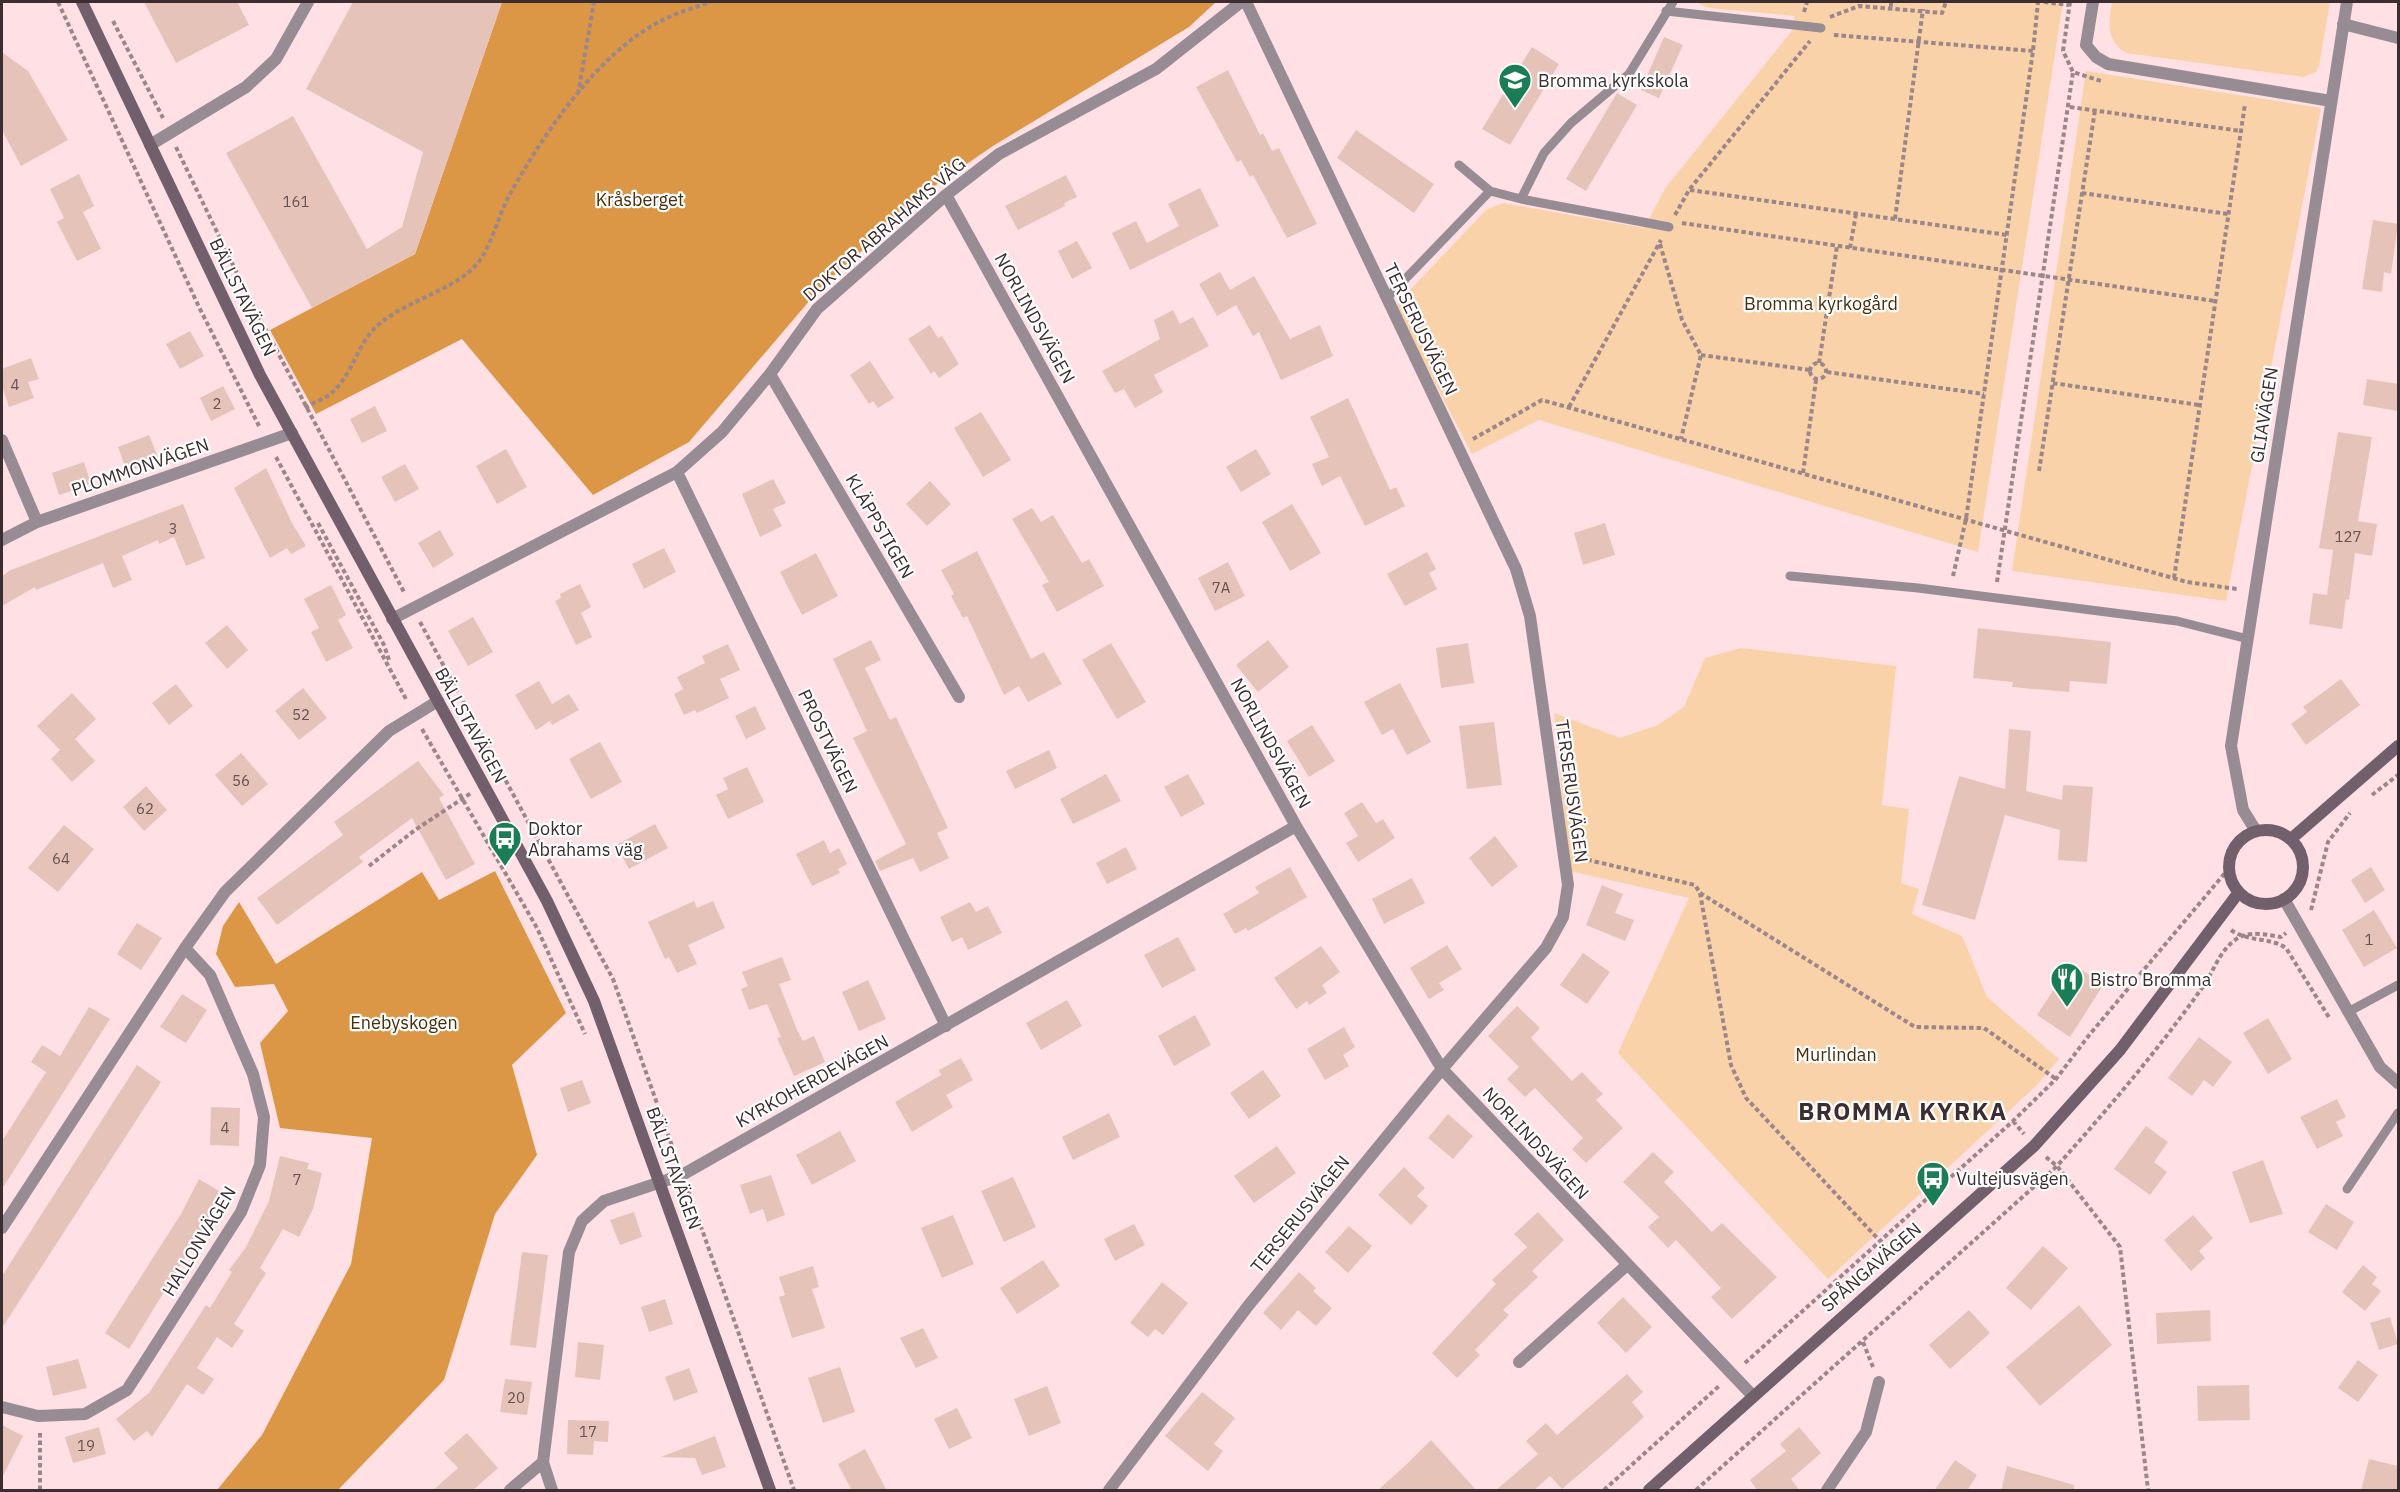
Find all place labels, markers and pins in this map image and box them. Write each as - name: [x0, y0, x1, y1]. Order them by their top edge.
- school or university icon: Bromma kyrkskola: [1497, 62, 1533, 109]
- place label: Bromma kyrkskola: [1538, 69, 1689, 92]
- place label: Doktor Abrahams väg: [528, 817, 643, 861]
- bus stop icon: Doktor Abrahams väg: [487, 820, 523, 867]
- restaurant icon: Bistro Bromma: [2049, 961, 2085, 1008]
- place label: Bistro Bromma: [2090, 968, 2212, 991]
- bus stop icon: Vultejusvägen: [1915, 1160, 1951, 1207]
- place label: Vultejusvägen: [1956, 1167, 2069, 1190]

